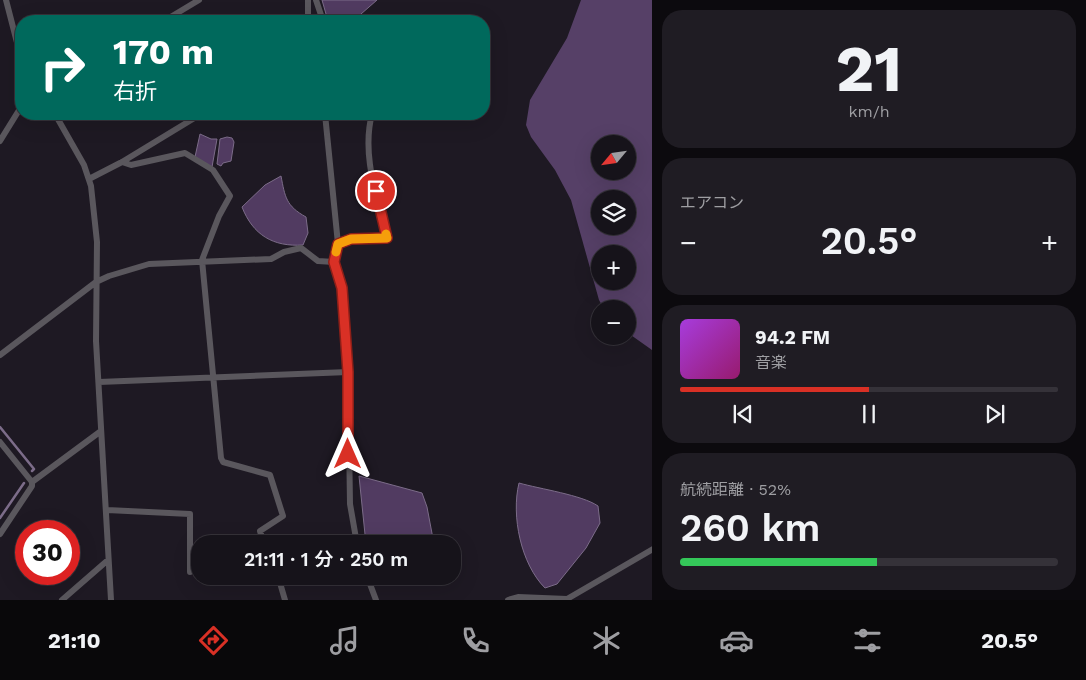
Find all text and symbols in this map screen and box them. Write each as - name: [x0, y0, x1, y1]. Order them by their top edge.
- text: 170 m: [113, 31, 214, 73]
- text: 21: [836, 31, 902, 107]
- icon: right: [30, 35, 95, 100]
- text: 右折: [113, 79, 157, 104]
- text: km/h: [848, 102, 890, 121]
- north arrow: [591, 135, 636, 180]
- map controls: [591, 135, 636, 345]
- pin: [355, 170, 397, 212]
- icon: arrive: [362, 177, 390, 205]
- button: layers: [591, 190, 636, 235]
- text: エアコン: [680, 193, 744, 212]
- text: 20.5°: [820, 219, 918, 263]
- text: −: [680, 226, 697, 259]
- text: +: [1041, 226, 1058, 259]
- button: +: [591, 245, 636, 290]
- button: −: [591, 300, 636, 345]
- text: 94.2 FM: [755, 326, 830, 349]
- text: 音楽: [755, 353, 787, 372]
- icon: previous: [729, 400, 757, 428]
- icon: pause: [855, 400, 883, 428]
- icon: next: [981, 400, 1009, 428]
- position arrow: [321, 427, 373, 479]
- text: 航続距離 · 52%: [680, 480, 791, 499]
- text: 260 km: [680, 506, 820, 550]
- speed limit sign: 30: [15, 520, 80, 585]
- text: 21:11 · 1 分 · 250 m: [244, 548, 408, 571]
- icon: directions: [196, 623, 231, 658]
- icon: music: [327, 623, 362, 658]
- icon: phone: [458, 623, 493, 658]
- icon: climate: [589, 623, 624, 658]
- icon: car: [719, 623, 754, 658]
- icon: filters: [850, 623, 885, 658]
- text: 21:10: [48, 628, 101, 653]
- text: 20.5°: [981, 628, 1038, 653]

